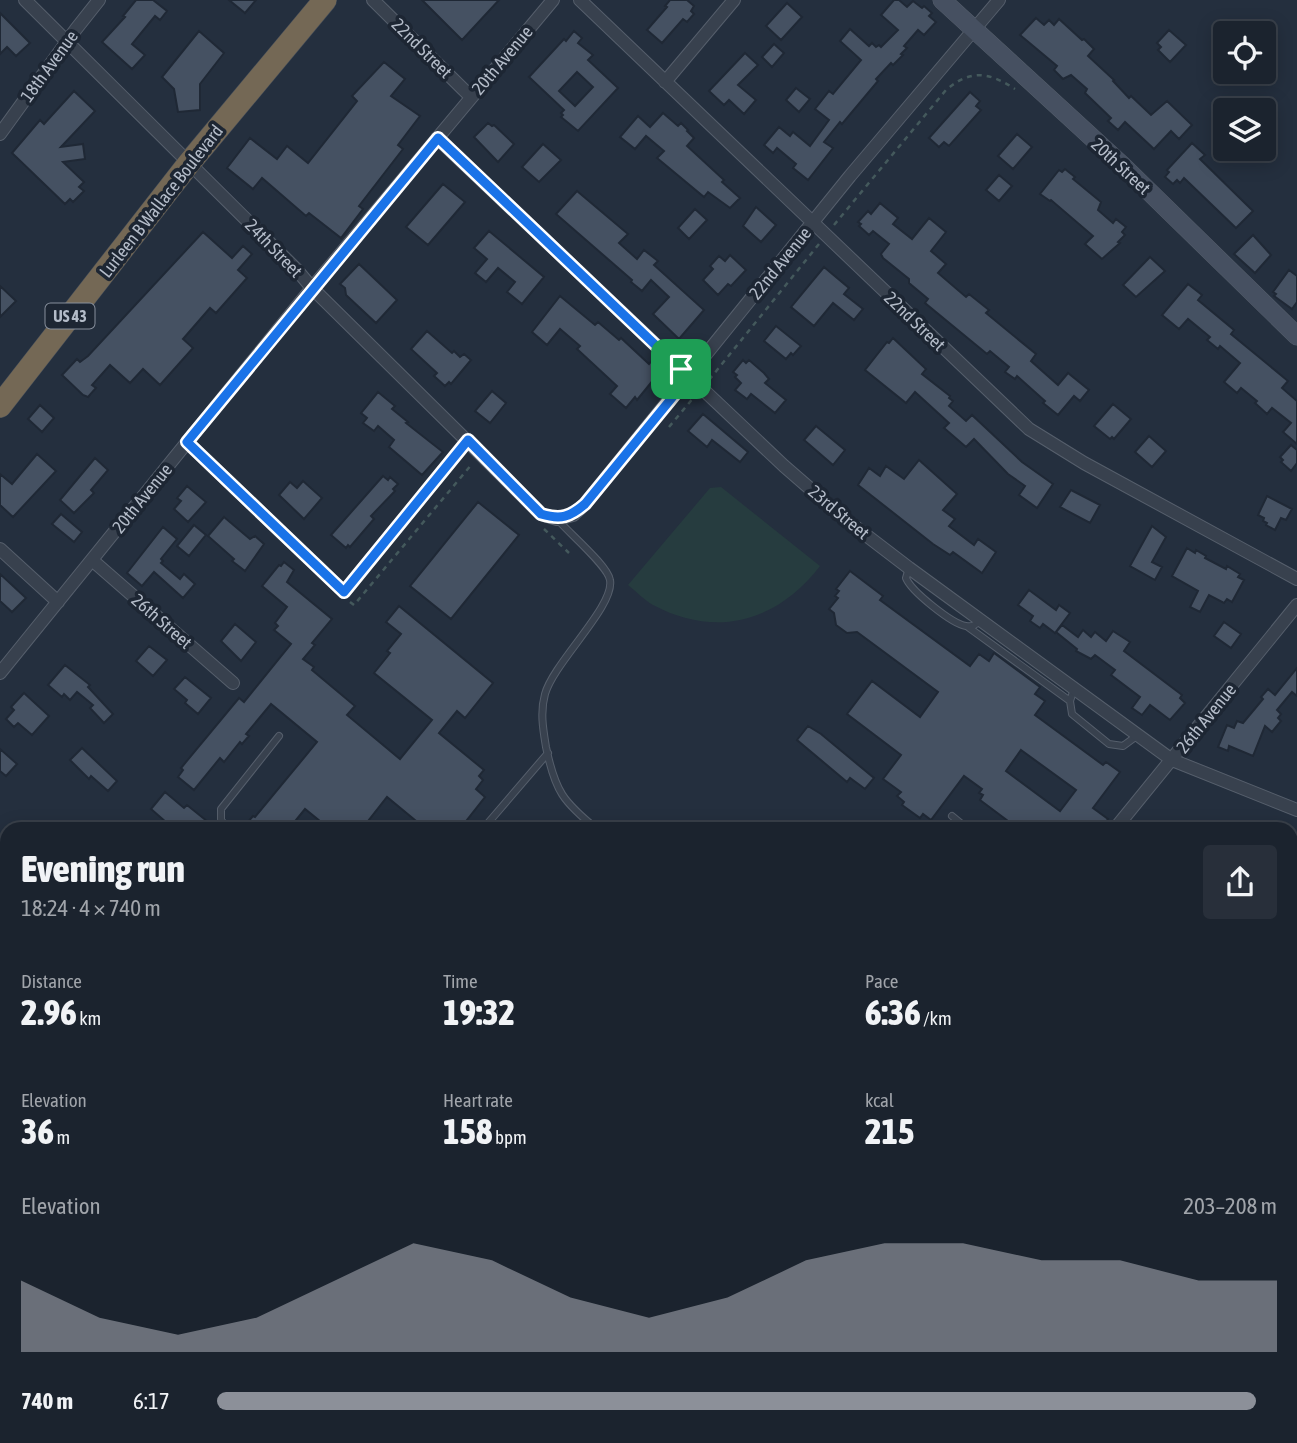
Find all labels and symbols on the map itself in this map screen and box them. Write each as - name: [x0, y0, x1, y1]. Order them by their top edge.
- street label: 22nd Street: [388, 14, 456, 82]
- street label: 20th Avenue: [467, 21, 537, 99]
- street label: 18th Avenue: [16, 26, 82, 106]
- street label: Lurleen B Wallace Boulevard: [95, 121, 227, 281]
- street label: 20th Street: [1087, 133, 1155, 199]
- street label: 24th Street: [241, 215, 307, 281]
- street label: 22nd Avenue: [745, 223, 815, 303]
- street label: 22nd Street: [880, 287, 950, 355]
- road number: US 43: [46, 304, 94, 328]
- pin: [651, 339, 711, 399]
- street label: 20th Avenue: [108, 459, 176, 537]
- street label: 23rd Street: [804, 481, 874, 543]
- street label: 26th Street: [128, 589, 196, 653]
- street label: 26th Avenue: [1172, 679, 1240, 757]

